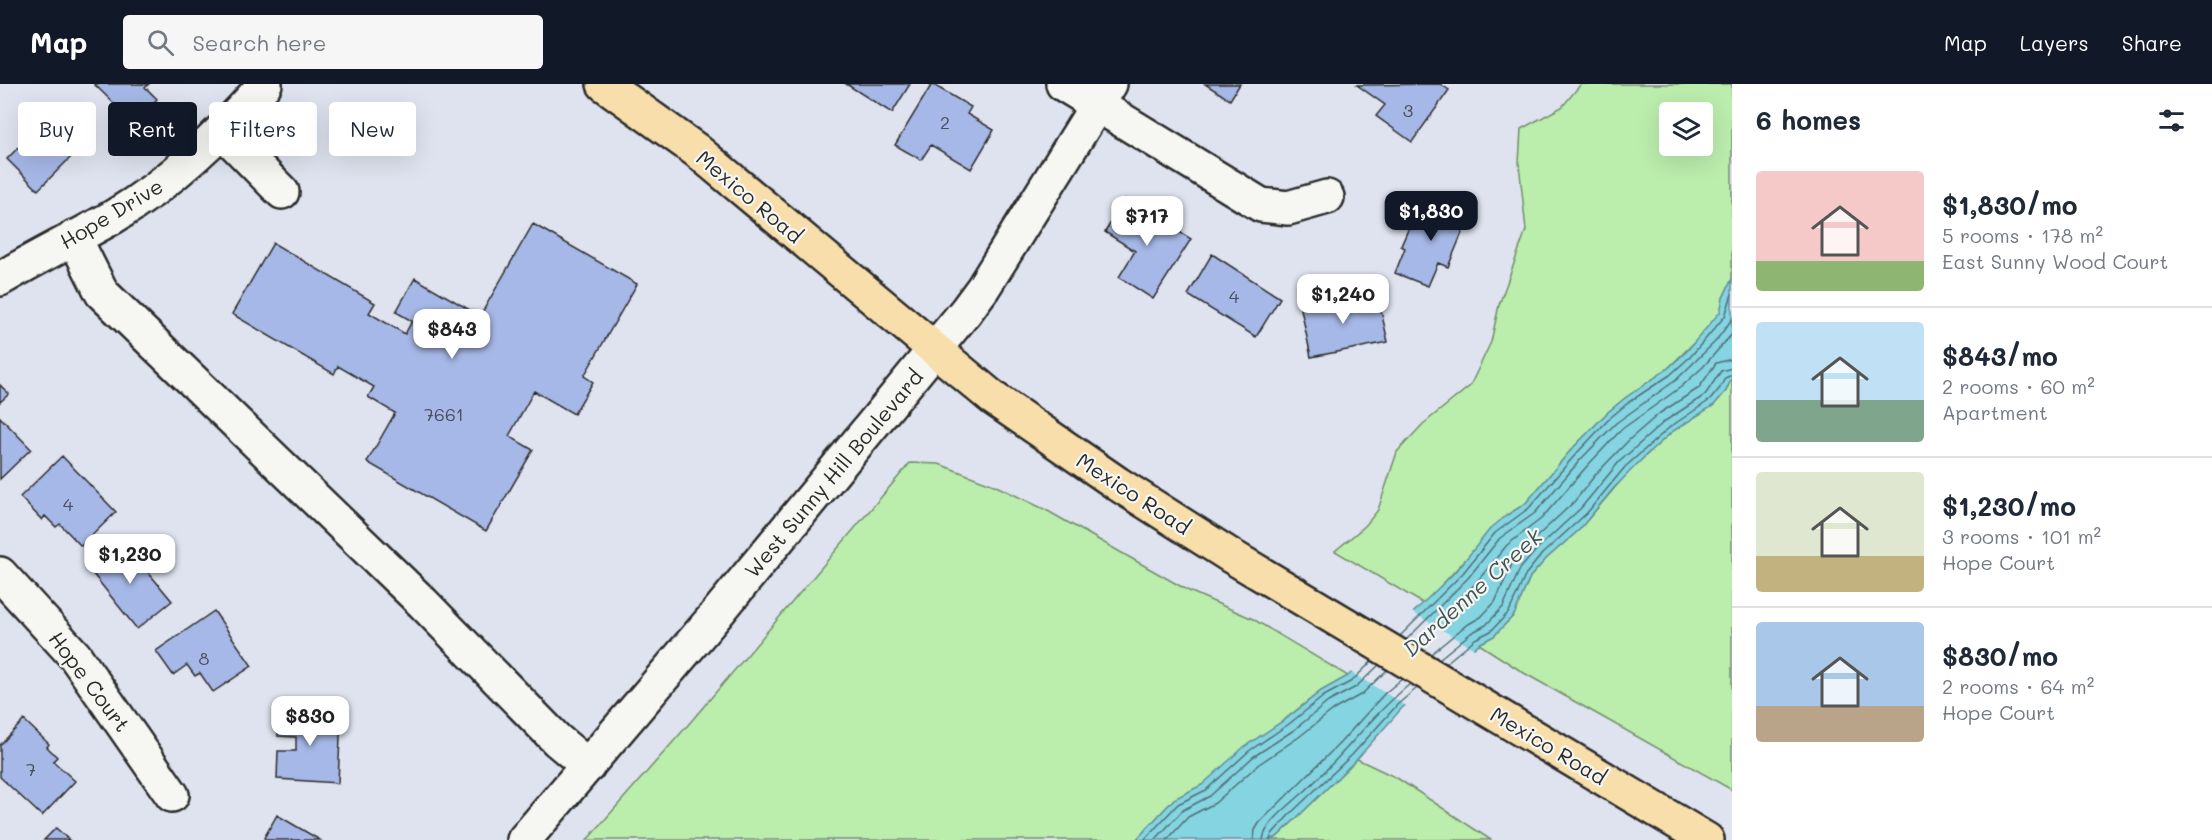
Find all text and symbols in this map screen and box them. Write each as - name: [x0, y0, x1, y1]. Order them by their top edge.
- search box: [123, 15, 543, 69]
- text: Map: [30, 24, 87, 60]
- icon: search: [144, 26, 177, 59]
- text: Search here: [192, 28, 326, 57]
- text: Map: [1944, 29, 1987, 56]
- text: Layers: [2020, 29, 2089, 56]
- text: Share: [2122, 29, 2182, 56]
- house number: 3: [1403, 98, 1413, 122]
- chip: Buy: [18, 102, 96, 156]
- chip: Rent: [108, 102, 197, 156]
- chip: Filters: [209, 102, 317, 156]
- chip: New: [329, 102, 416, 156]
- map controls: [1659, 102, 1713, 156]
- button: layers: [1659, 102, 1713, 156]
- text: 6 homes: [1756, 103, 1861, 137]
- icon: filters: [2155, 104, 2188, 137]
- house number: 2: [940, 110, 950, 134]
- street label: Mexico Road: [691, 144, 809, 248]
- street label: Hope Drive: [54, 172, 168, 254]
- text: $1,830/mo: [1942, 188, 2078, 222]
- pin: $1,830: [1382, 191, 1480, 242]
- icon: home: [1804, 195, 1876, 267]
- pin: $717: [1111, 196, 1183, 247]
- text: $1,830: [1399, 197, 1463, 223]
- text: $717: [1125, 202, 1169, 228]
- text: 5 rooms · 178 m²: [1942, 222, 2103, 248]
- text: East Sunny Wood Court: [1942, 248, 2168, 274]
- pin: $1,240: [1294, 274, 1392, 325]
- text: $1,240: [1311, 280, 1375, 306]
- house number: 4: [1229, 284, 1240, 308]
- pin: $843: [416, 309, 488, 360]
- text: $843: [427, 315, 477, 341]
- text: $843/mo: [1942, 339, 2058, 373]
- icon: home: [1804, 346, 1876, 418]
- street label: West Sunny Hill Boulevard: [738, 363, 928, 583]
- text: 2 rooms · 60 m²: [1942, 373, 2095, 399]
- text: Apartment: [1942, 399, 2048, 425]
- house number: 7661: [424, 402, 464, 426]
- street label: Mexico Road: [1072, 446, 1196, 540]
- text: $1,230/mo: [1942, 489, 2076, 523]
- house number: 4: [63, 492, 74, 516]
- icon: home: [1804, 496, 1876, 568]
- water label: Dardenne Creek: [1396, 521, 1549, 662]
- text: 3 rooms · 101 m²: [1942, 523, 2101, 549]
- pin: $1,230: [81, 534, 179, 585]
- text: $1,230: [98, 540, 162, 566]
- text: Hope Court: [1942, 549, 2055, 575]
- street label: Hope Court: [43, 625, 137, 737]
- text: $830/mo: [1942, 639, 2058, 673]
- house number: 8: [199, 646, 210, 670]
- icon: home: [1804, 646, 1876, 718]
- text: 2 rooms · 64 m²: [1942, 673, 2094, 699]
- pin: $830: [274, 696, 346, 747]
- text: Hope Court: [1942, 699, 2055, 725]
- street label: Mexico Road: [1486, 700, 1612, 790]
- text: $830: [285, 702, 335, 728]
- house number: 7: [26, 757, 36, 781]

